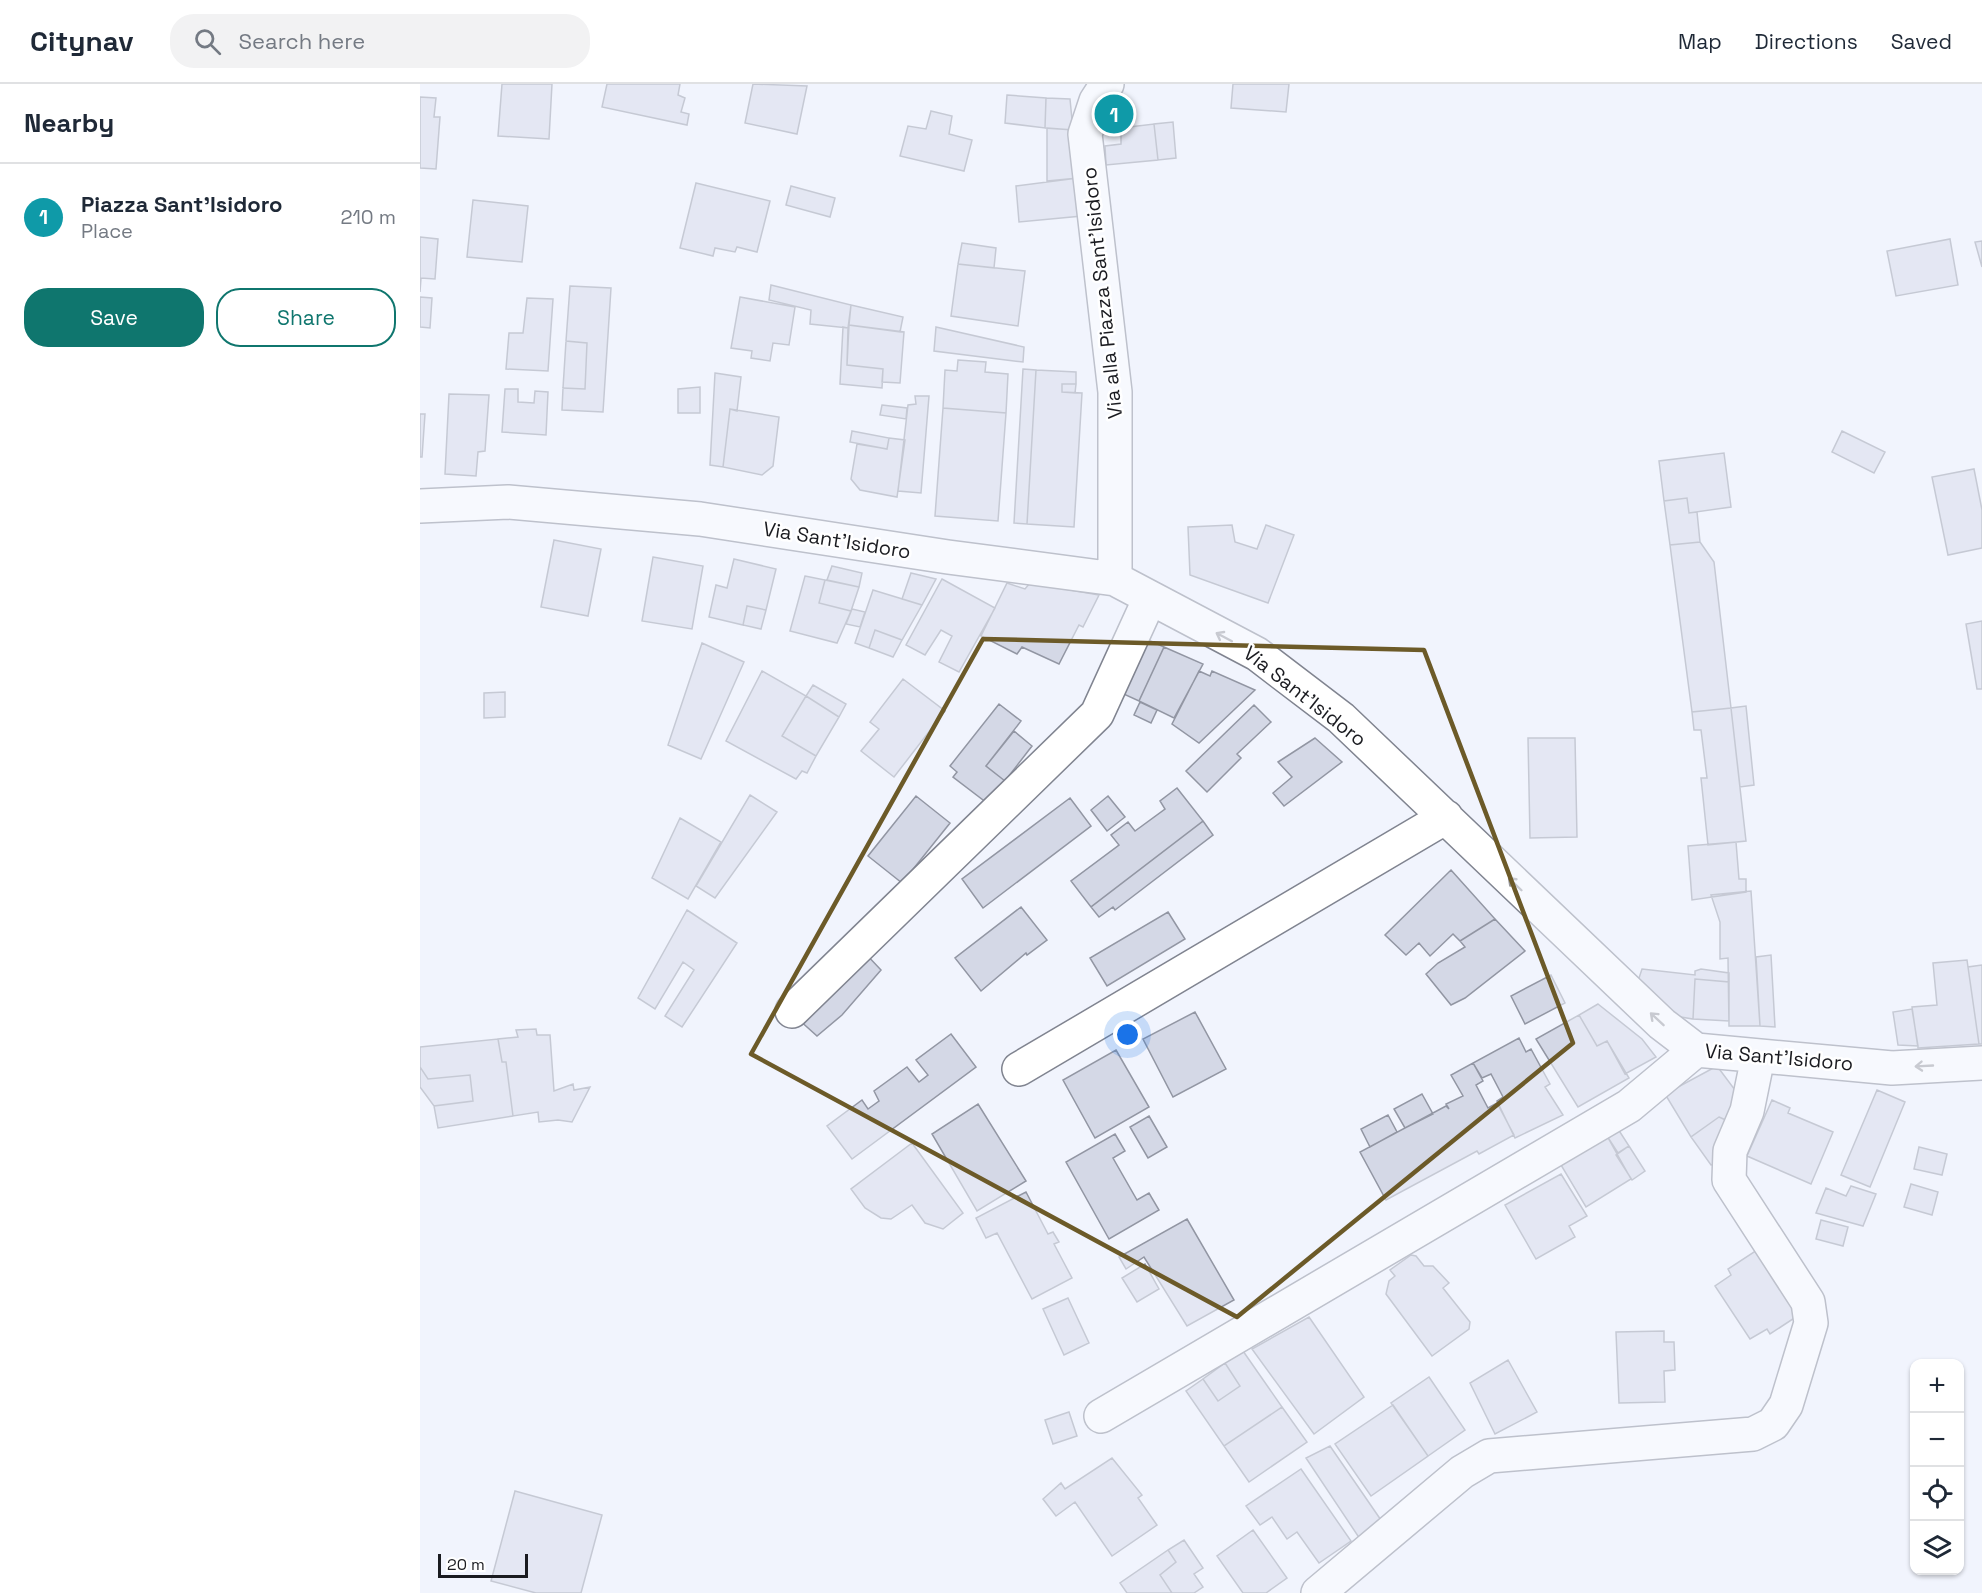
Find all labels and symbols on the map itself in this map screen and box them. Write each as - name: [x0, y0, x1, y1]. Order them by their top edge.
- pin: 1: [1094, 92, 1134, 136]
- street label: Via alla Piazza Sant'Isidoro: [1076, 166, 1128, 420]
- street label: Via Sant'Isidoro: [761, 516, 913, 564]
- one-way arrow: [1215, 631, 1233, 642]
- street label: Via Sant'Isidoro: [1238, 640, 1372, 752]
- one-way arrow: [1508, 877, 1523, 891]
- one-way arrow: [1649, 1011, 1664, 1026]
- your location: [1113, 1020, 1142, 1049]
- street label: Via Sant'Isidoro: [1704, 1038, 1854, 1076]
- one-way arrow: [1914, 1060, 1934, 1071]
- scale bar: [438, 1551, 528, 1578]

